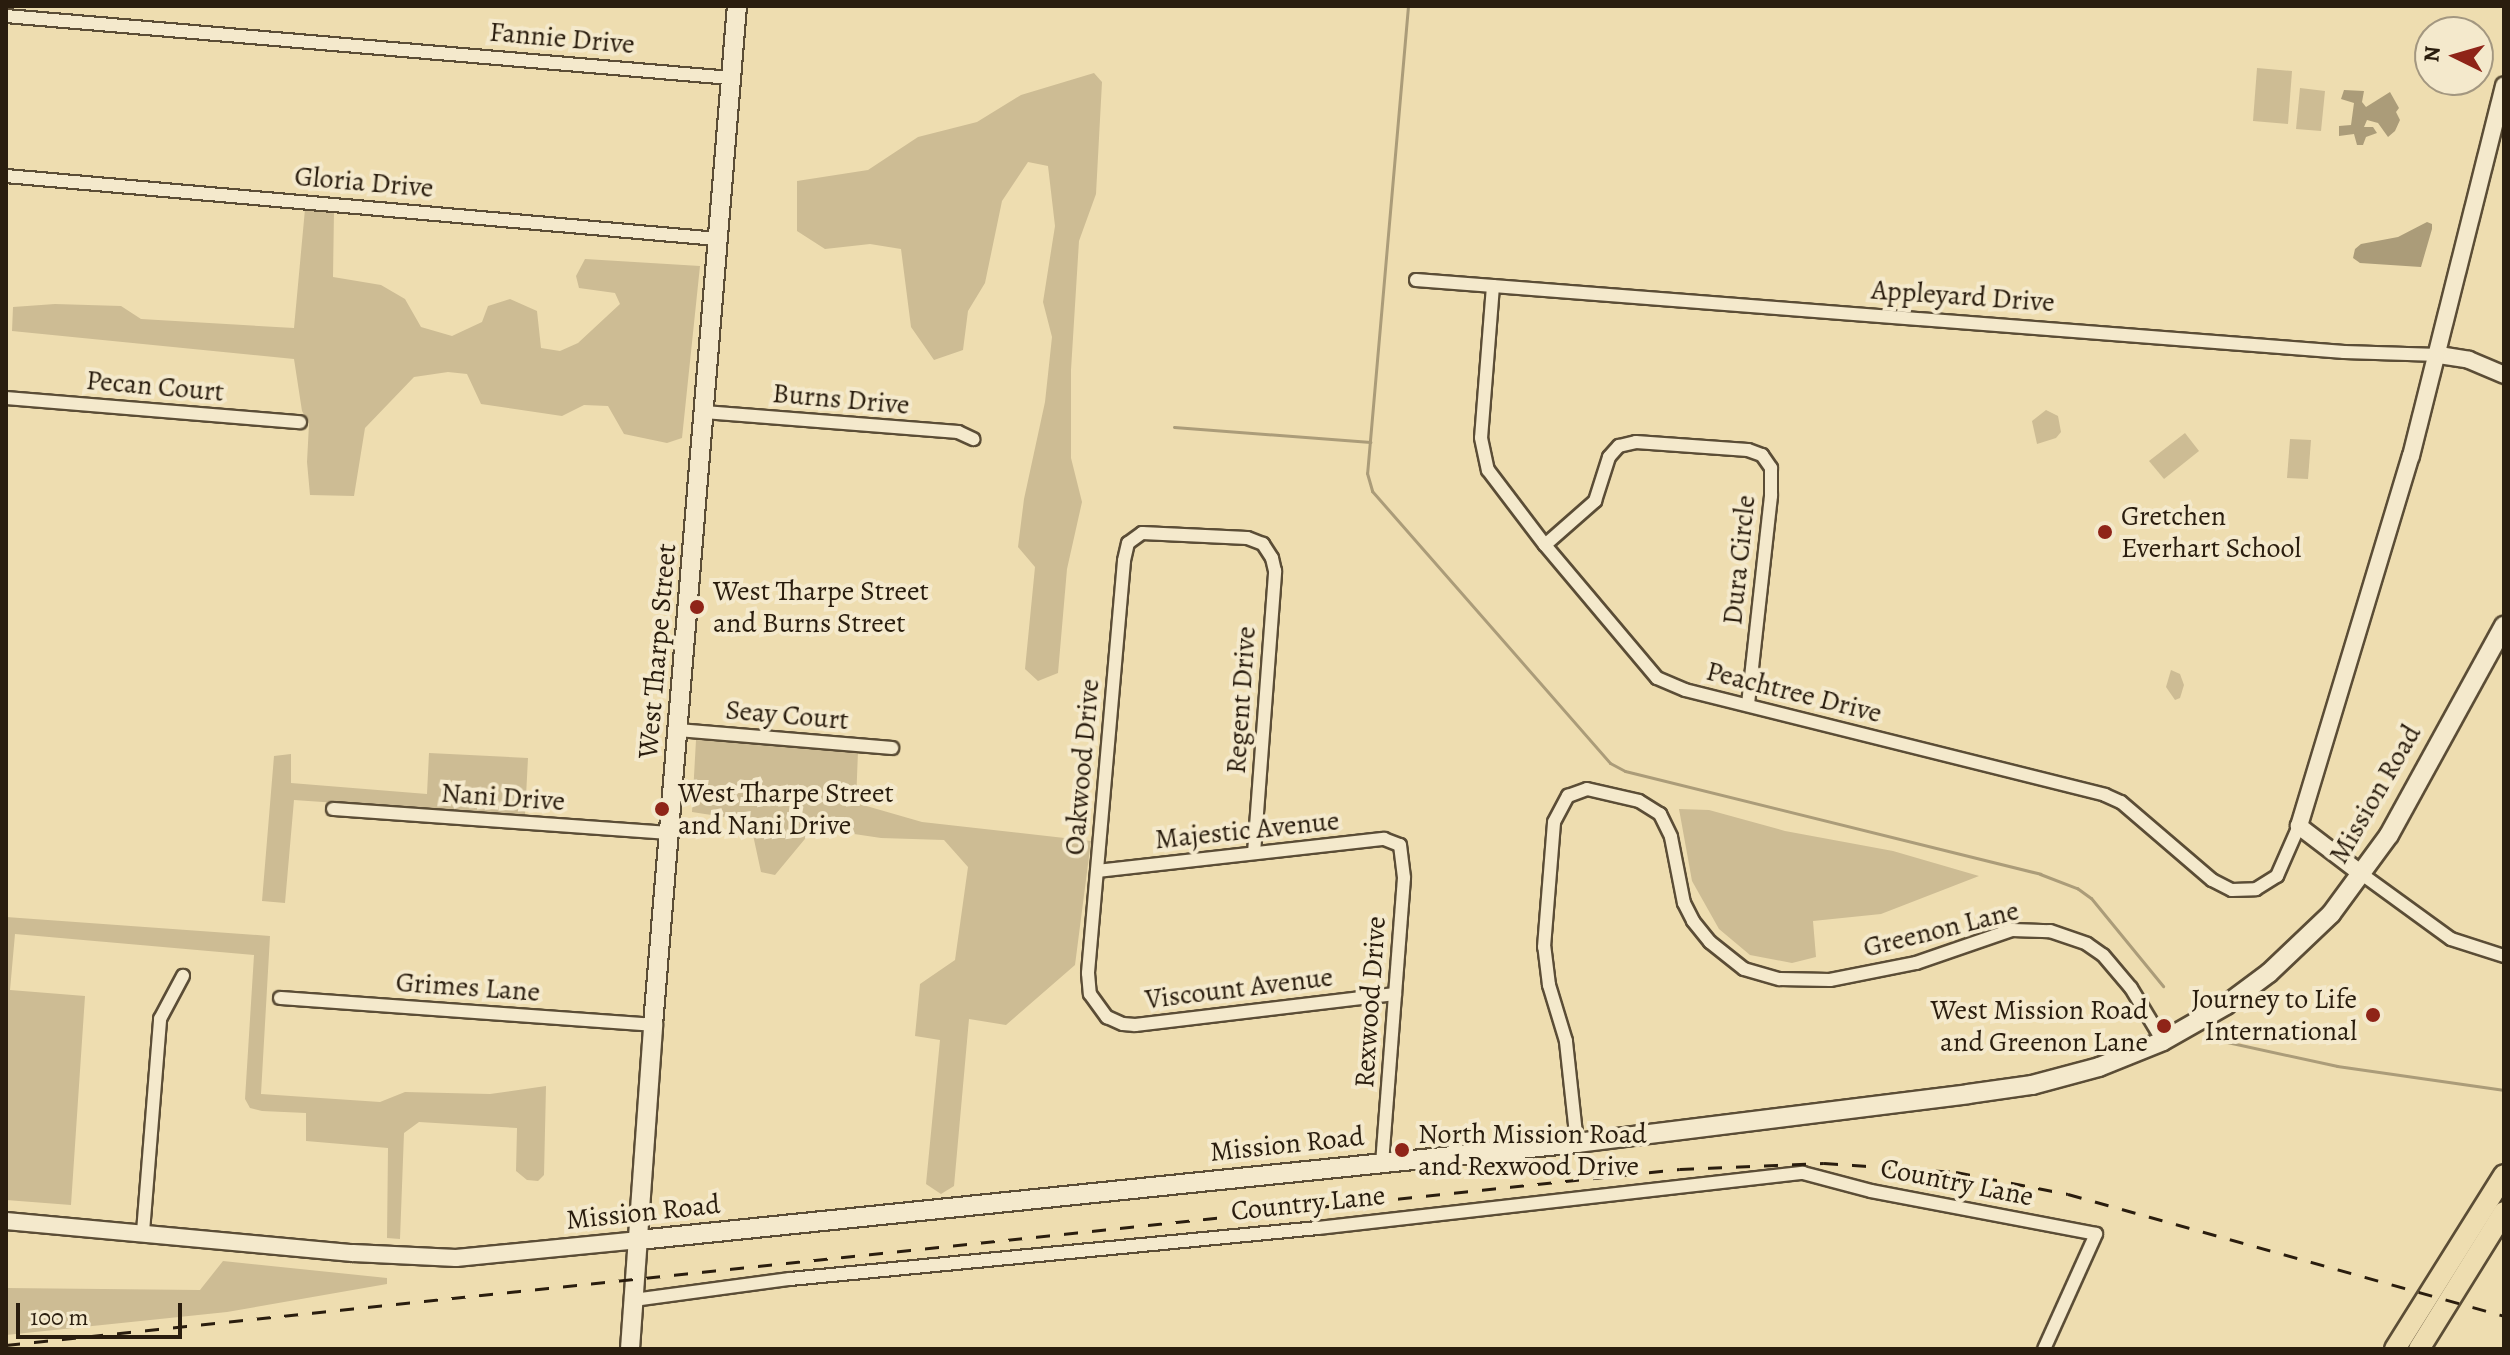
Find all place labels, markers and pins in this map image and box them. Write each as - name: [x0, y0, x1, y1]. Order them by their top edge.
- place label: Gretchen Everhart School: [2121, 499, 2301, 565]
- marker: Gretchen Everhart School: [2096, 523, 2114, 541]
- place label: West Tharpe Street and Burns Street: [713, 574, 929, 640]
- marker: West Tharpe Street and Burns Street: [688, 598, 706, 616]
- place label: West Tharpe Street and Nani Drive: [678, 776, 894, 842]
- marker: West Tharpe Street and Nani Drive: [653, 800, 671, 818]
- place label: Journey to Life International: [2191, 982, 2357, 1048]
- place label: West Mission Road and Greenon Lane: [1931, 993, 2148, 1059]
- marker: Journey to Life International: [2364, 1006, 2382, 1024]
- marker: West Mission Road and Greenon Lane: [2155, 1017, 2173, 1035]
- place label: North Mission Road and Rexwood Drive: [1418, 1117, 1647, 1183]
- marker: North Mission Road and Rexwood Drive: [1393, 1141, 1411, 1159]

